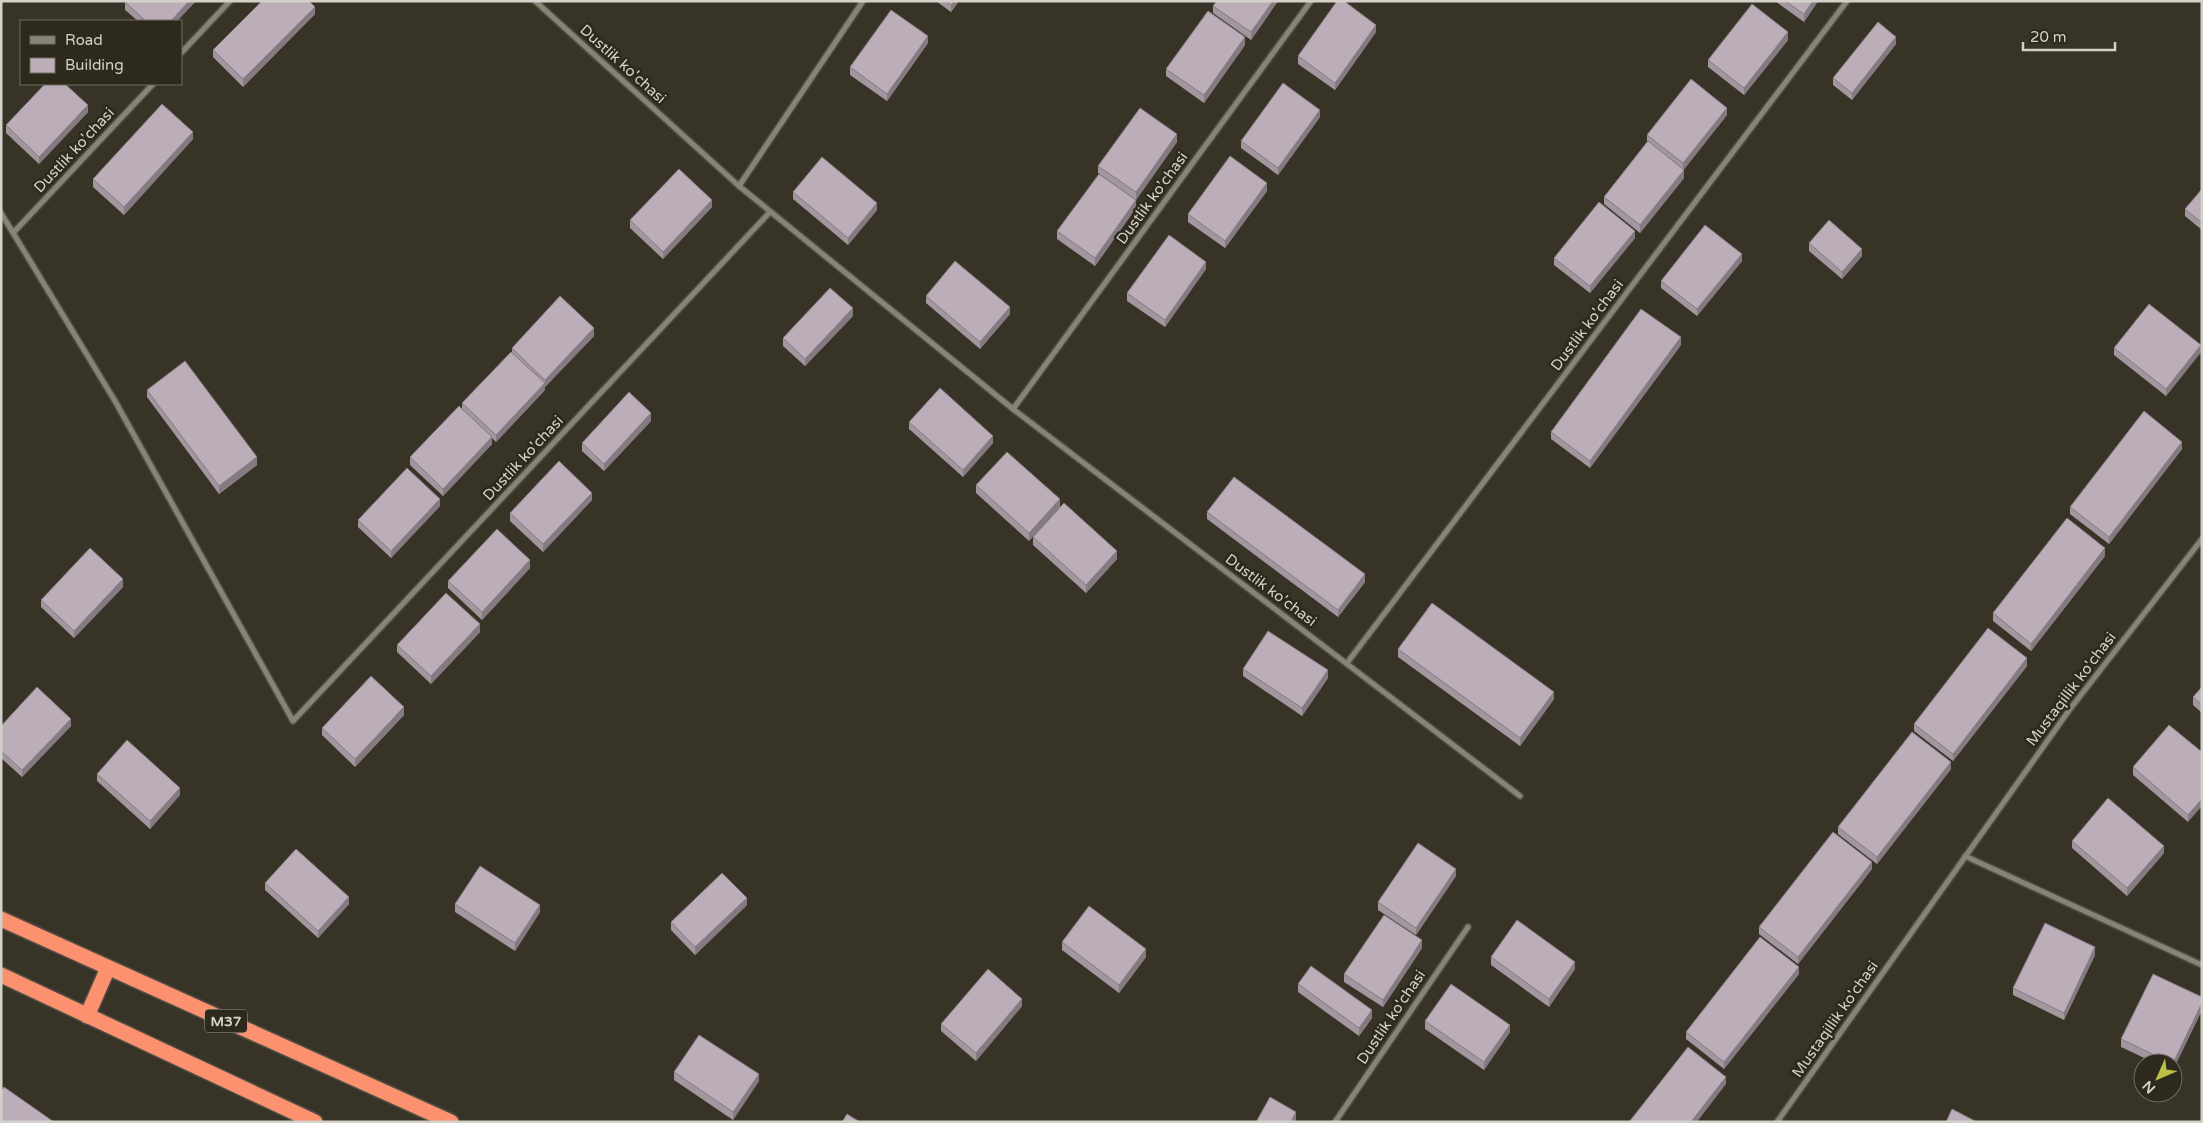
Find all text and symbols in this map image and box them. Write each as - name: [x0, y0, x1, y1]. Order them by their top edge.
- legend: [20, 20, 182, 85]
- scale bar: [2023, 20, 2116, 52]
- street label: Dustlik ko'chasi: [576, 21, 670, 107]
- text: 20 m: [2030, 28, 2067, 46]
- text: Road: [65, 31, 103, 49]
- text: Building: [65, 56, 124, 74]
- street label: Dustlik ko'chasi: [30, 104, 118, 196]
- street label: Dustlik ko'chasi: [1113, 148, 1191, 248]
- street label: Dustlik ko'chasi: [1547, 276, 1627, 374]
- street label: Dustlik ko'chasi: [479, 412, 567, 504]
- street label: Dustlik ko'chasi: [1222, 550, 1320, 630]
- street label: Mustaqillik ko'chasi: [2022, 628, 2120, 750]
- street label: Mustaqillik ko'chasi: [1788, 957, 1882, 1081]
- street label: Dustlik ko'chasi: [1353, 967, 1429, 1067]
- road number: M37: [205, 1009, 247, 1032]
- north arrow: [2133, 1053, 2183, 1103]
- text: N: [2139, 1077, 2159, 1097]

